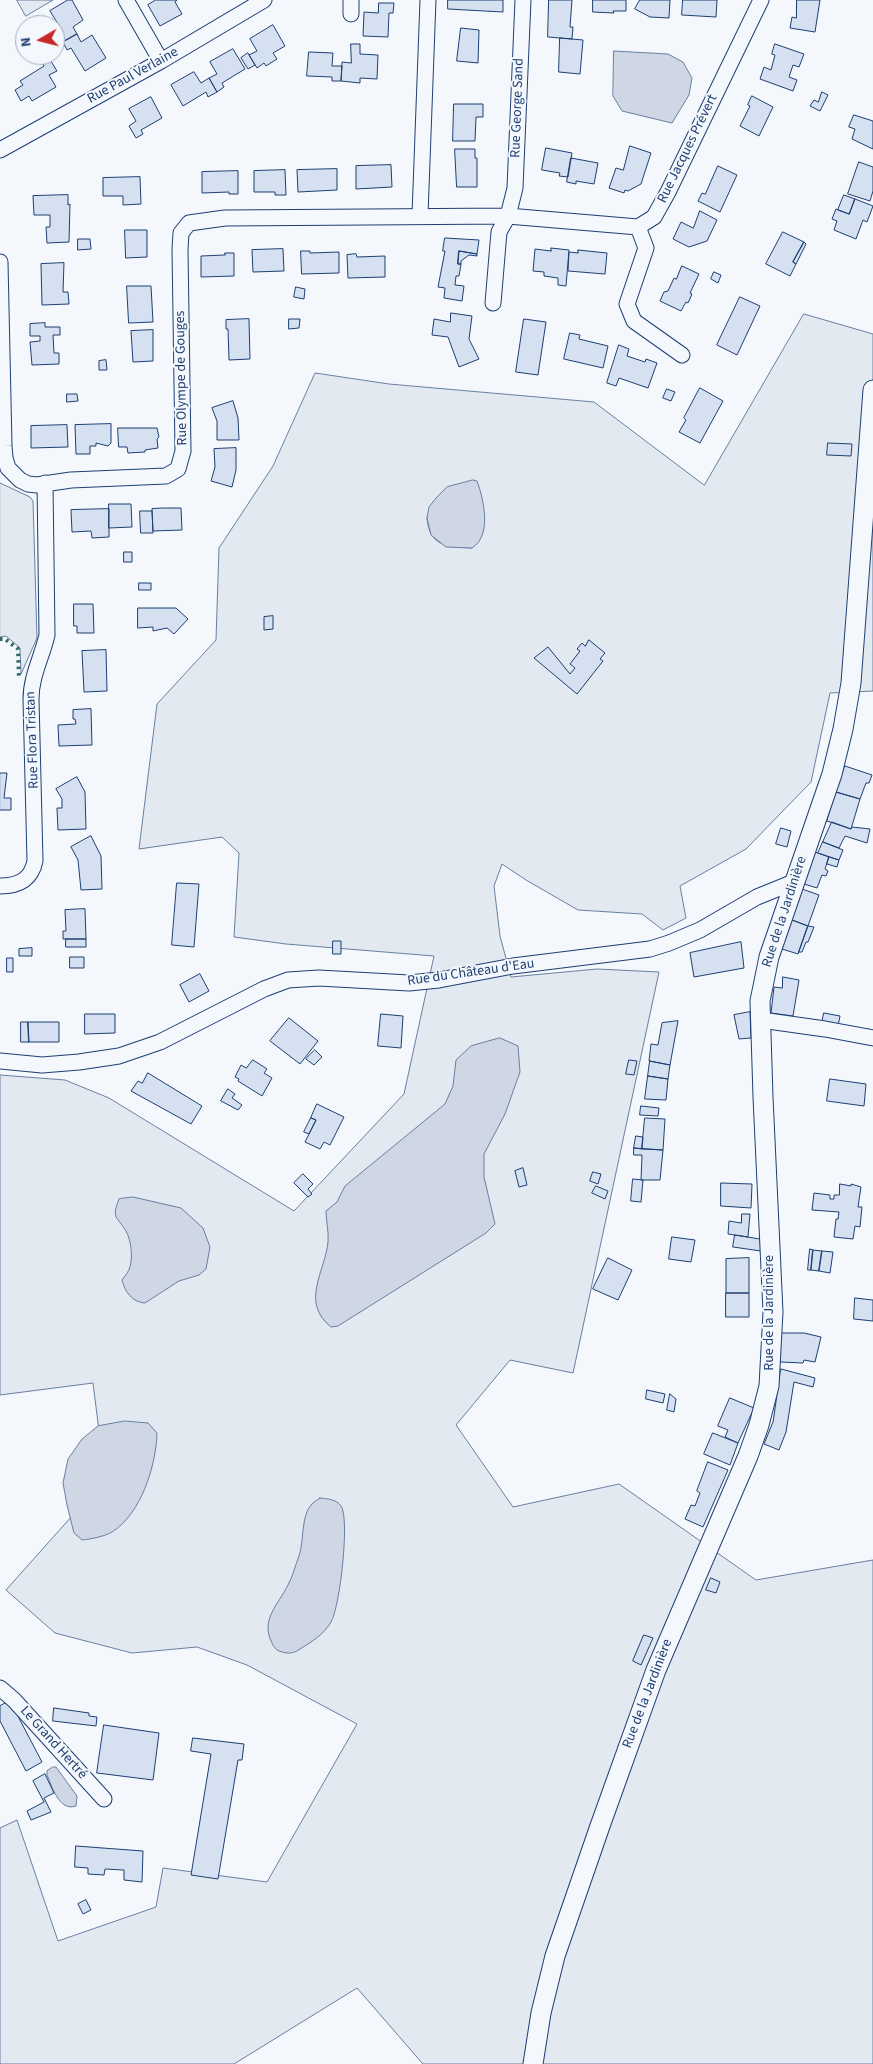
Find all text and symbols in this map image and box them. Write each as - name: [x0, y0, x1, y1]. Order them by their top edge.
- north arrow: [15, 15, 65, 65]
- text: N: [16, 36, 37, 48]
- street label: Rue Paul Verlaine: [85, 44, 181, 108]
- street label: Rue George Sand: [508, 58, 528, 158]
- street label: Rue Jacques Prévert: [654, 92, 722, 206]
- street label: Rue Olympe de Gouges: [172, 310, 192, 446]
- street label: Rue Flora Tristan: [23, 691, 43, 789]
- street label: Rue de la Jardinière: [759, 854, 811, 970]
- street label: Rue du Château d'Eau: [406, 956, 536, 990]
- street label: Rue de la Jardinière: [762, 1255, 778, 1371]
- street label: Rue de la Jardinière: [619, 1637, 677, 1751]
- street label: Le Grand Hertré: [16, 1703, 90, 1783]

